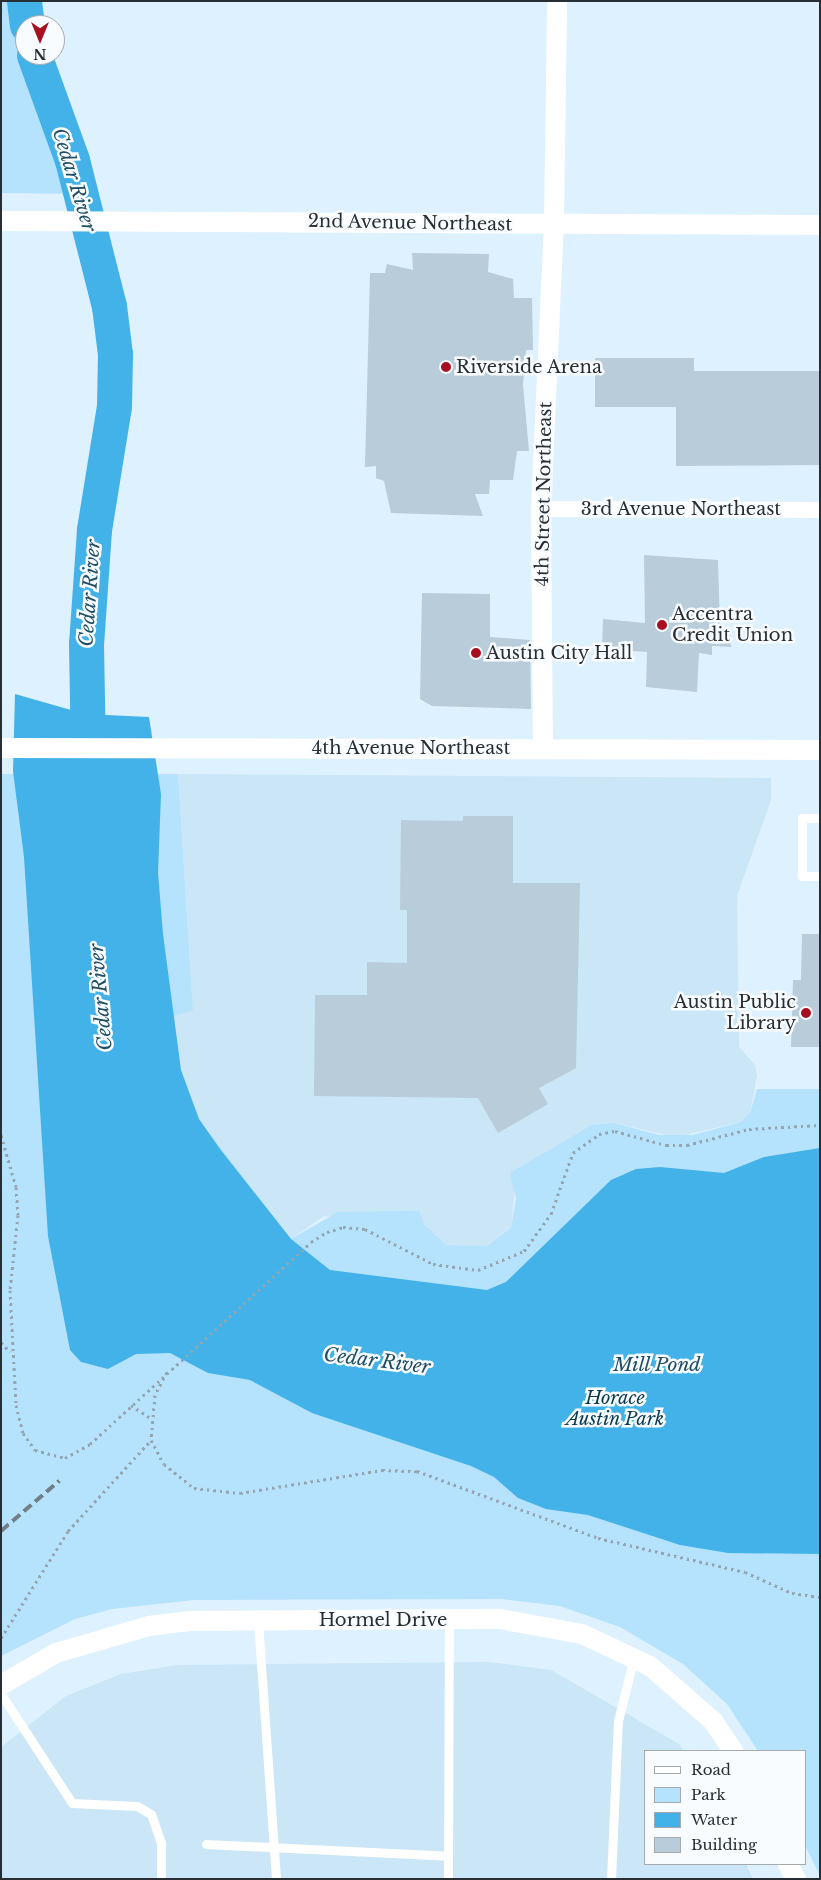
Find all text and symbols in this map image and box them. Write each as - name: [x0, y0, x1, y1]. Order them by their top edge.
- north arrow: [15, 15, 65, 65]
- text: N: [33, 45, 47, 63]
- water label: Cedar River: [47, 125, 101, 235]
- street label: 2nd Avenue Northeast: [307, 210, 513, 236]
- place label: Riverside Arena: [456, 356, 603, 378]
- marker: Riverside Arena: [440, 361, 452, 373]
- street label: 4th Street Northeast: [532, 401, 556, 587]
- street label: 3rd Avenue Northeast: [580, 498, 782, 520]
- water label: Cedar River: [75, 538, 105, 648]
- place label: Accentra Credit Union: [672, 604, 793, 646]
- marker: Accentra Credit Union: [656, 619, 668, 631]
- place label: Austin City Hall: [486, 642, 633, 664]
- marker: Austin City Hall: [470, 647, 482, 659]
- street label: 4th Avenue Northeast: [311, 737, 511, 759]
- water label: Cedar River: [85, 942, 117, 1052]
- place label: Austin Public Library: [674, 992, 796, 1034]
- marker: Austin Public Library: [800, 1007, 812, 1019]
- water label: Cedar River: [322, 1343, 432, 1379]
- water label: Mill Pond: [613, 1354, 701, 1376]
- park label: Horace Austin Park: [566, 1388, 664, 1430]
- street label: Hormel Drive: [319, 1609, 447, 1631]
- legend: [644, 1750, 806, 1865]
- text: Road: [691, 1760, 731, 1779]
- text: Park: [691, 1785, 726, 1804]
- text: Water: [691, 1810, 737, 1829]
- text: Building: [691, 1835, 757, 1854]

